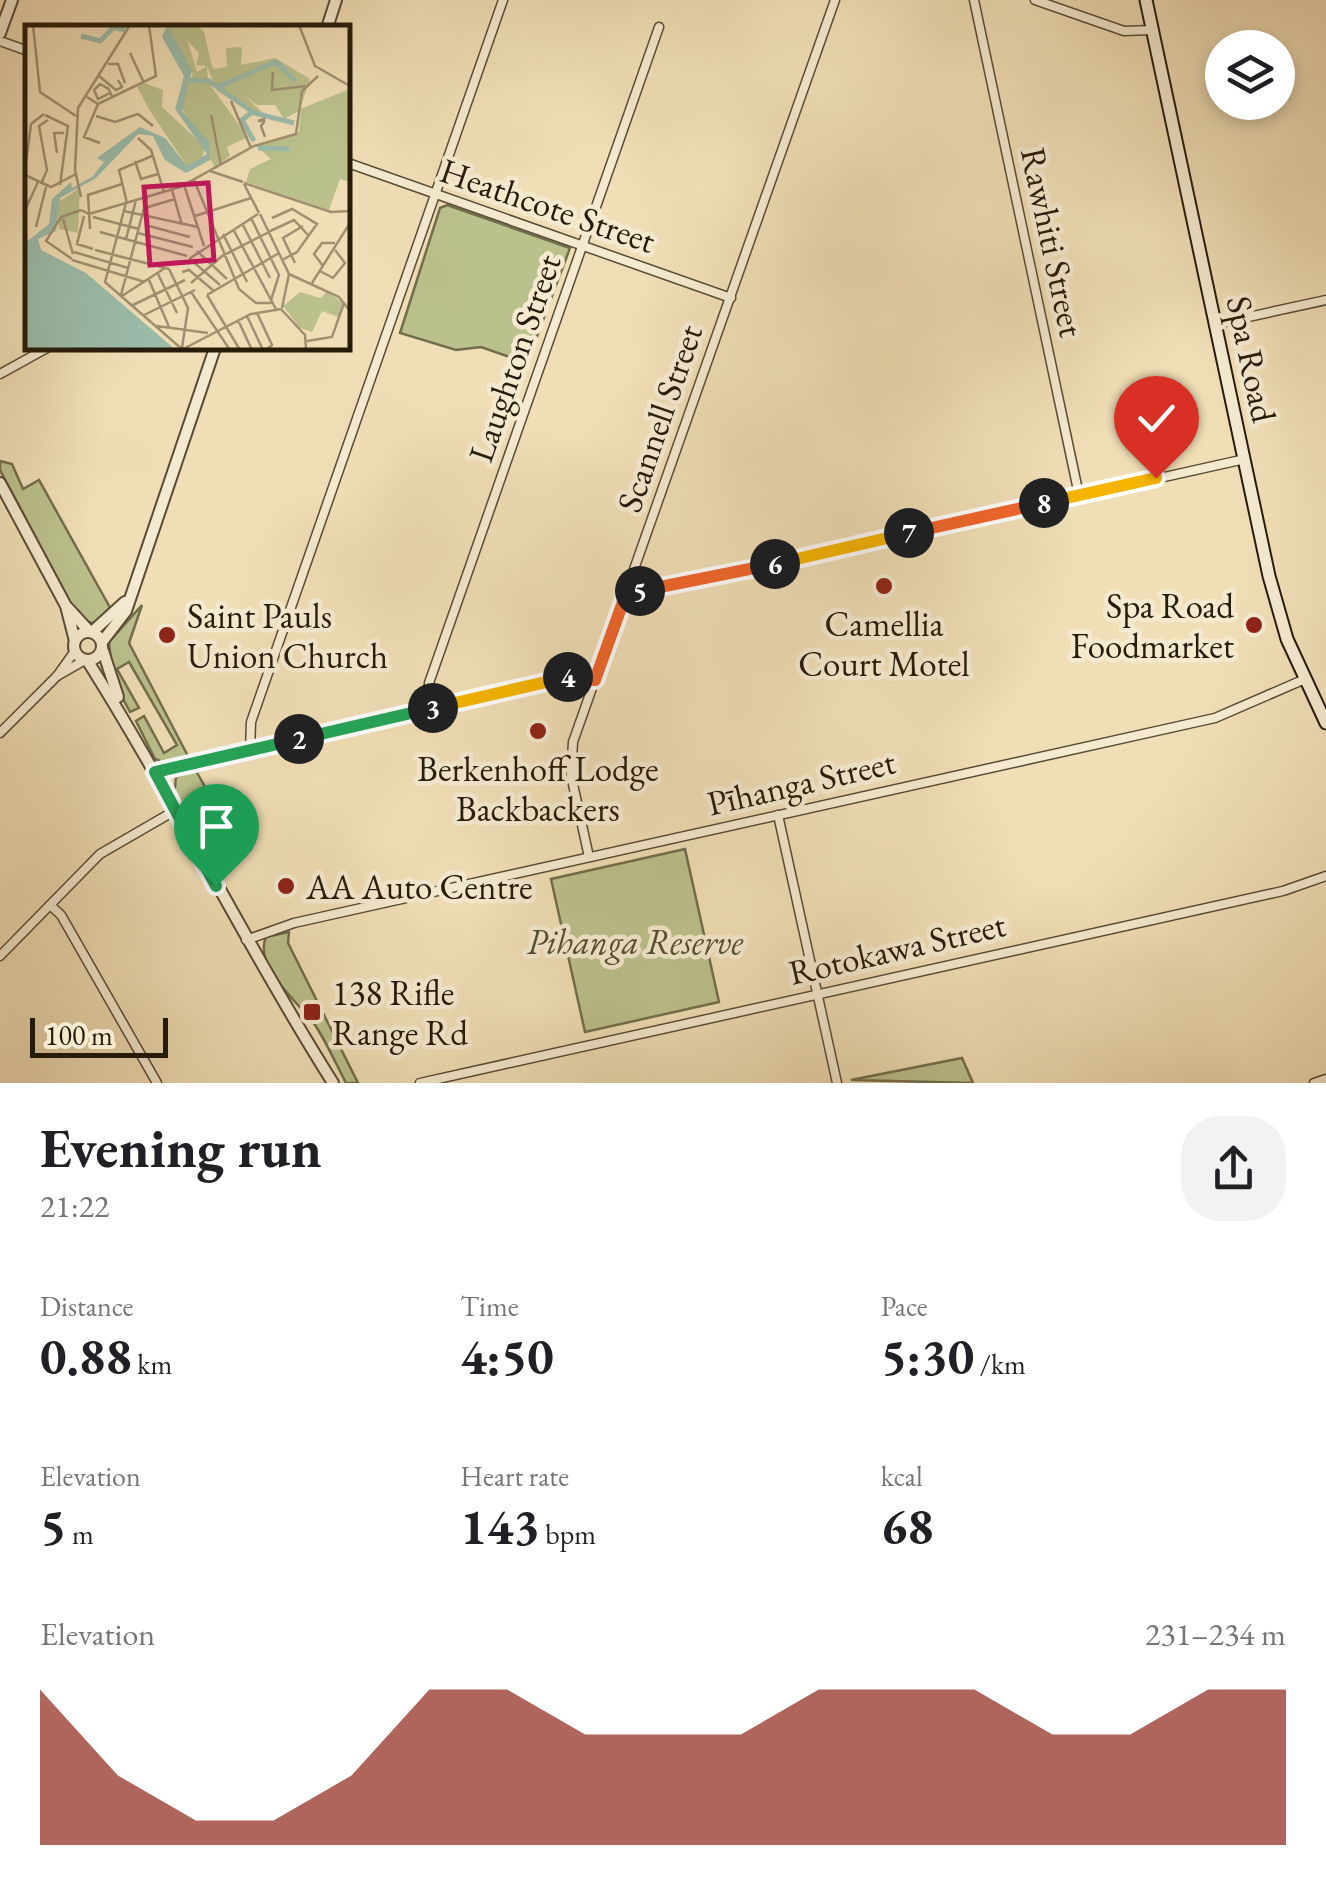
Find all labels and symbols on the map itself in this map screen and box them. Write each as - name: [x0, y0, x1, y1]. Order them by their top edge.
- inset map: [25, 25, 350, 350]
- street label: Rawhiti Street: [1011, 143, 1095, 341]
- street label: Heathcote Street: [435, 147, 661, 263]
- street label: Laughton Street: [457, 248, 571, 468]
- street label: Spa Road: [1217, 292, 1287, 427]
- street label: Scannell Street: [606, 318, 712, 518]
- pin: [1114, 376, 1199, 479]
- pin: 8: [1019, 478, 1069, 528]
- pin: 7: [884, 508, 934, 558]
- pin: 6: [750, 539, 800, 589]
- pin: 5: [615, 566, 665, 616]
- marker: Camellia Court Motel: [873, 575, 895, 597]
- place label: Spa Road Foodmarket: [1071, 583, 1234, 668]
- place label: Saint Pauls Union Church: [187, 593, 388, 678]
- place label: Camellia Court Motel: [798, 601, 970, 686]
- marker: Spa Road Foodmarket: [1243, 614, 1265, 636]
- marker: Saint Pauls Union Church: [156, 624, 178, 646]
- pin: 4: [543, 652, 593, 702]
- pin: 3: [408, 683, 458, 733]
- pin: 2: [274, 714, 324, 764]
- marker: Berkenhoff Lodge Backbackers: [527, 720, 549, 742]
- street label: Pīhanga Street: [703, 739, 899, 825]
- place label: Berkenhoff Lodge Backbackers: [417, 746, 659, 831]
- pin: [174, 784, 259, 887]
- place label: AA Auto Centre: [305, 864, 533, 909]
- marker: AA Auto Centre: [275, 875, 297, 897]
- street label: Rotokawa Street: [784, 901, 1010, 995]
- park label: Pihanga Reserve: [527, 919, 744, 965]
- place label: 138 Rifle Range Rd: [332, 970, 468, 1055]
- marker: 138 Rifle Range Rd: [301, 1001, 323, 1023]
- scale bar: [30, 1013, 168, 1058]

